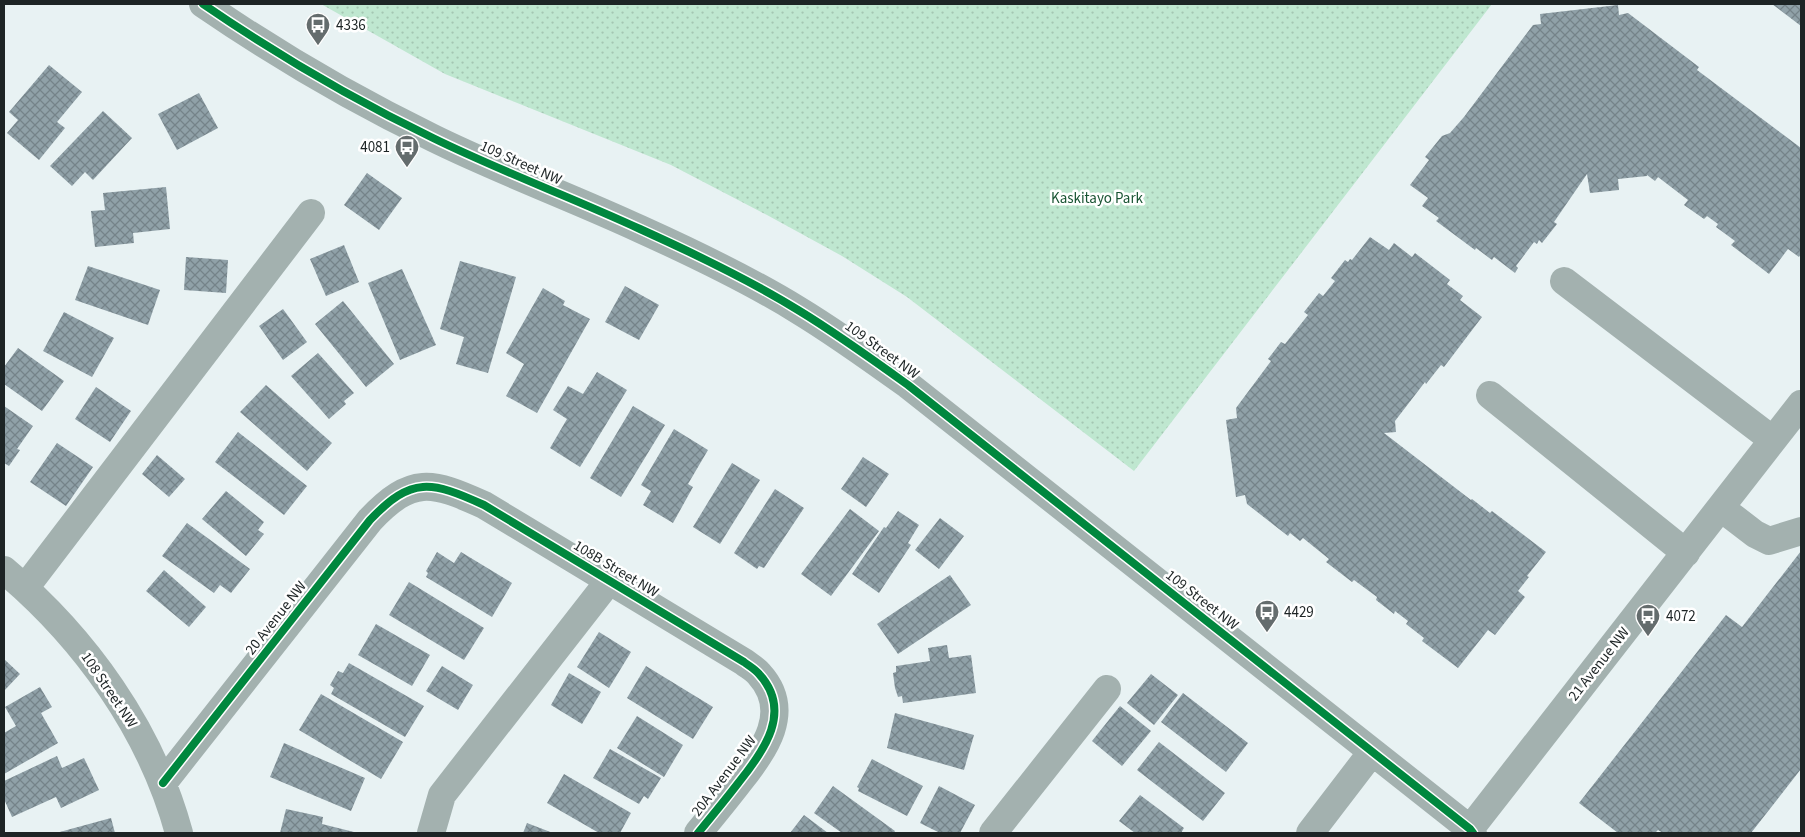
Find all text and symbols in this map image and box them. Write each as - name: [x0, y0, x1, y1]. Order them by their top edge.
- bus stop icon: 4336: [305, 12, 331, 46]
- place label: 4336: [336, 15, 366, 36]
- bus stop icon: 4081: [394, 134, 420, 168]
- street label: 109 Street NW: [477, 136, 565, 190]
- place label: 4081: [360, 137, 390, 158]
- park label: Kaskitayo Park: [1051, 188, 1144, 209]
- street label: 109 Street NW: [840, 316, 924, 384]
- street label: 108B Street NW: [569, 535, 663, 603]
- street label: 109 Street NW: [1161, 565, 1243, 635]
- street label: 20 Avenue NW: [240, 576, 312, 659]
- bus stop icon: 4429: [1254, 599, 1280, 633]
- place label: 4429: [1284, 602, 1314, 623]
- bus stop icon: 4072: [1635, 603, 1661, 637]
- place label: 4072: [1666, 606, 1696, 627]
- street label: 21 Avenue NW: [1563, 622, 1635, 705]
- street label: 108 Street NW: [76, 648, 142, 732]
- street label: 20A Avenue NW: [686, 731, 762, 821]

